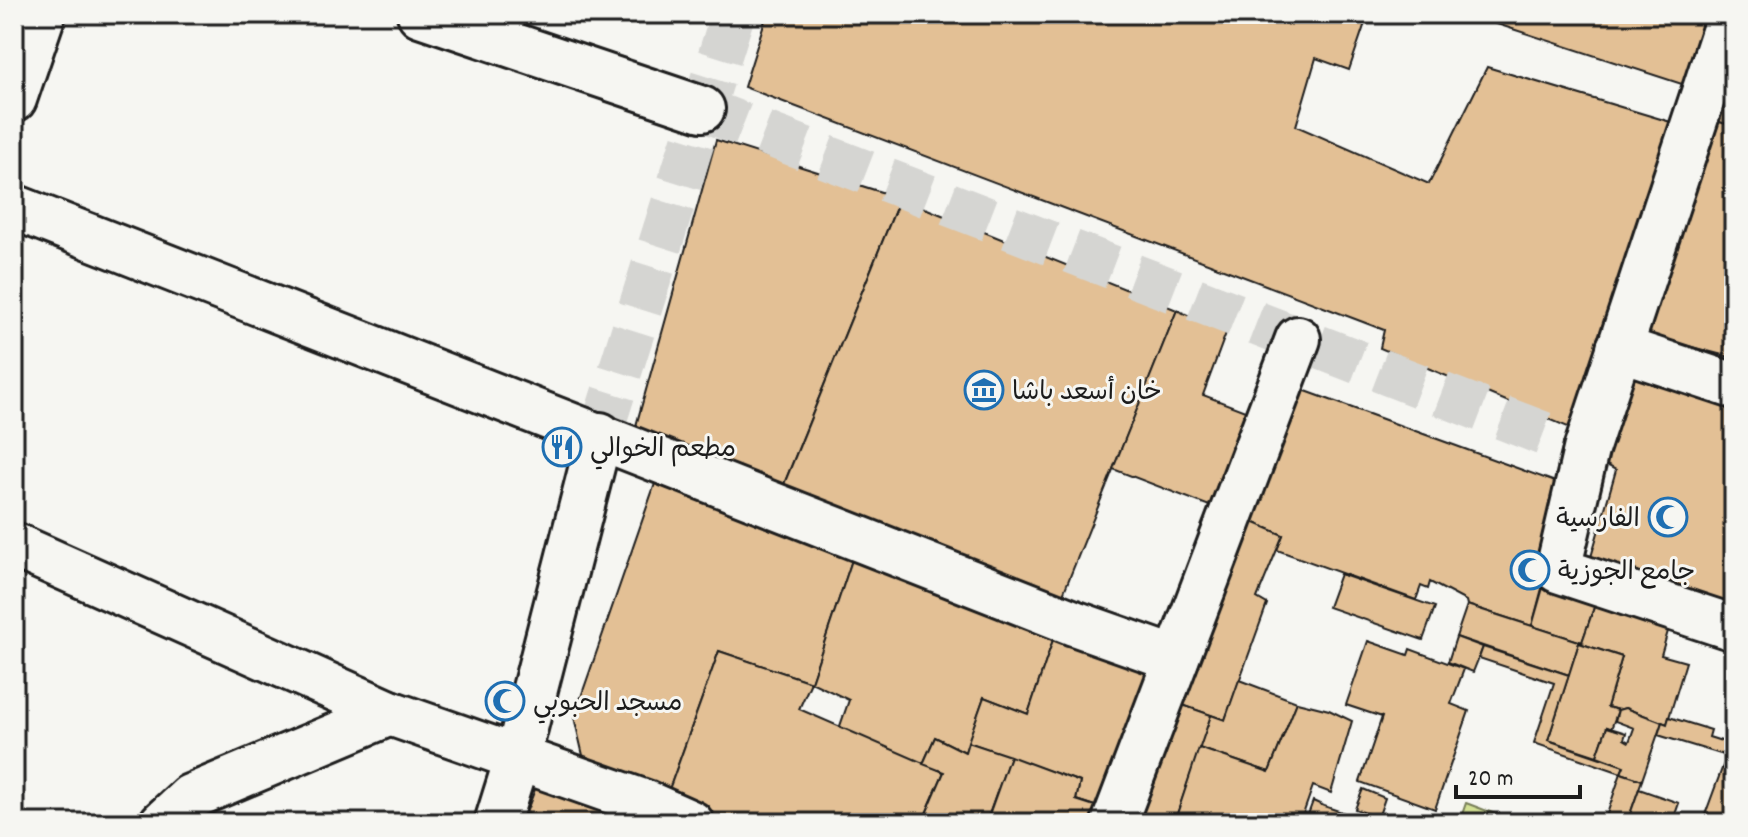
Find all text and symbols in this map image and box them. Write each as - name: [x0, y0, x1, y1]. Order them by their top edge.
- museum icon: خان أسعد باشا: [963, 369, 1005, 411]
- place label: خان أسعد باشا: [1012, 375, 1162, 412]
- restaurant icon: مطعم الخوالي: [541, 426, 583, 468]
- place label: مطعم الخوالي: [590, 432, 736, 470]
- mosque icon: الفارسية: [1647, 496, 1689, 538]
- place label: الفارسية: [1556, 502, 1640, 539]
- mosque icon: جامع الجوزية: [1509, 549, 1551, 591]
- place label: جامع الجوزية: [1558, 555, 1695, 592]
- mosque icon: مسجد الحبوبي: [484, 680, 526, 722]
- place label: مسجد الحبوبي: [533, 686, 682, 724]
- scale bar: [1456, 749, 1580, 799]
- text: 20 m: [1468, 763, 1514, 797]

